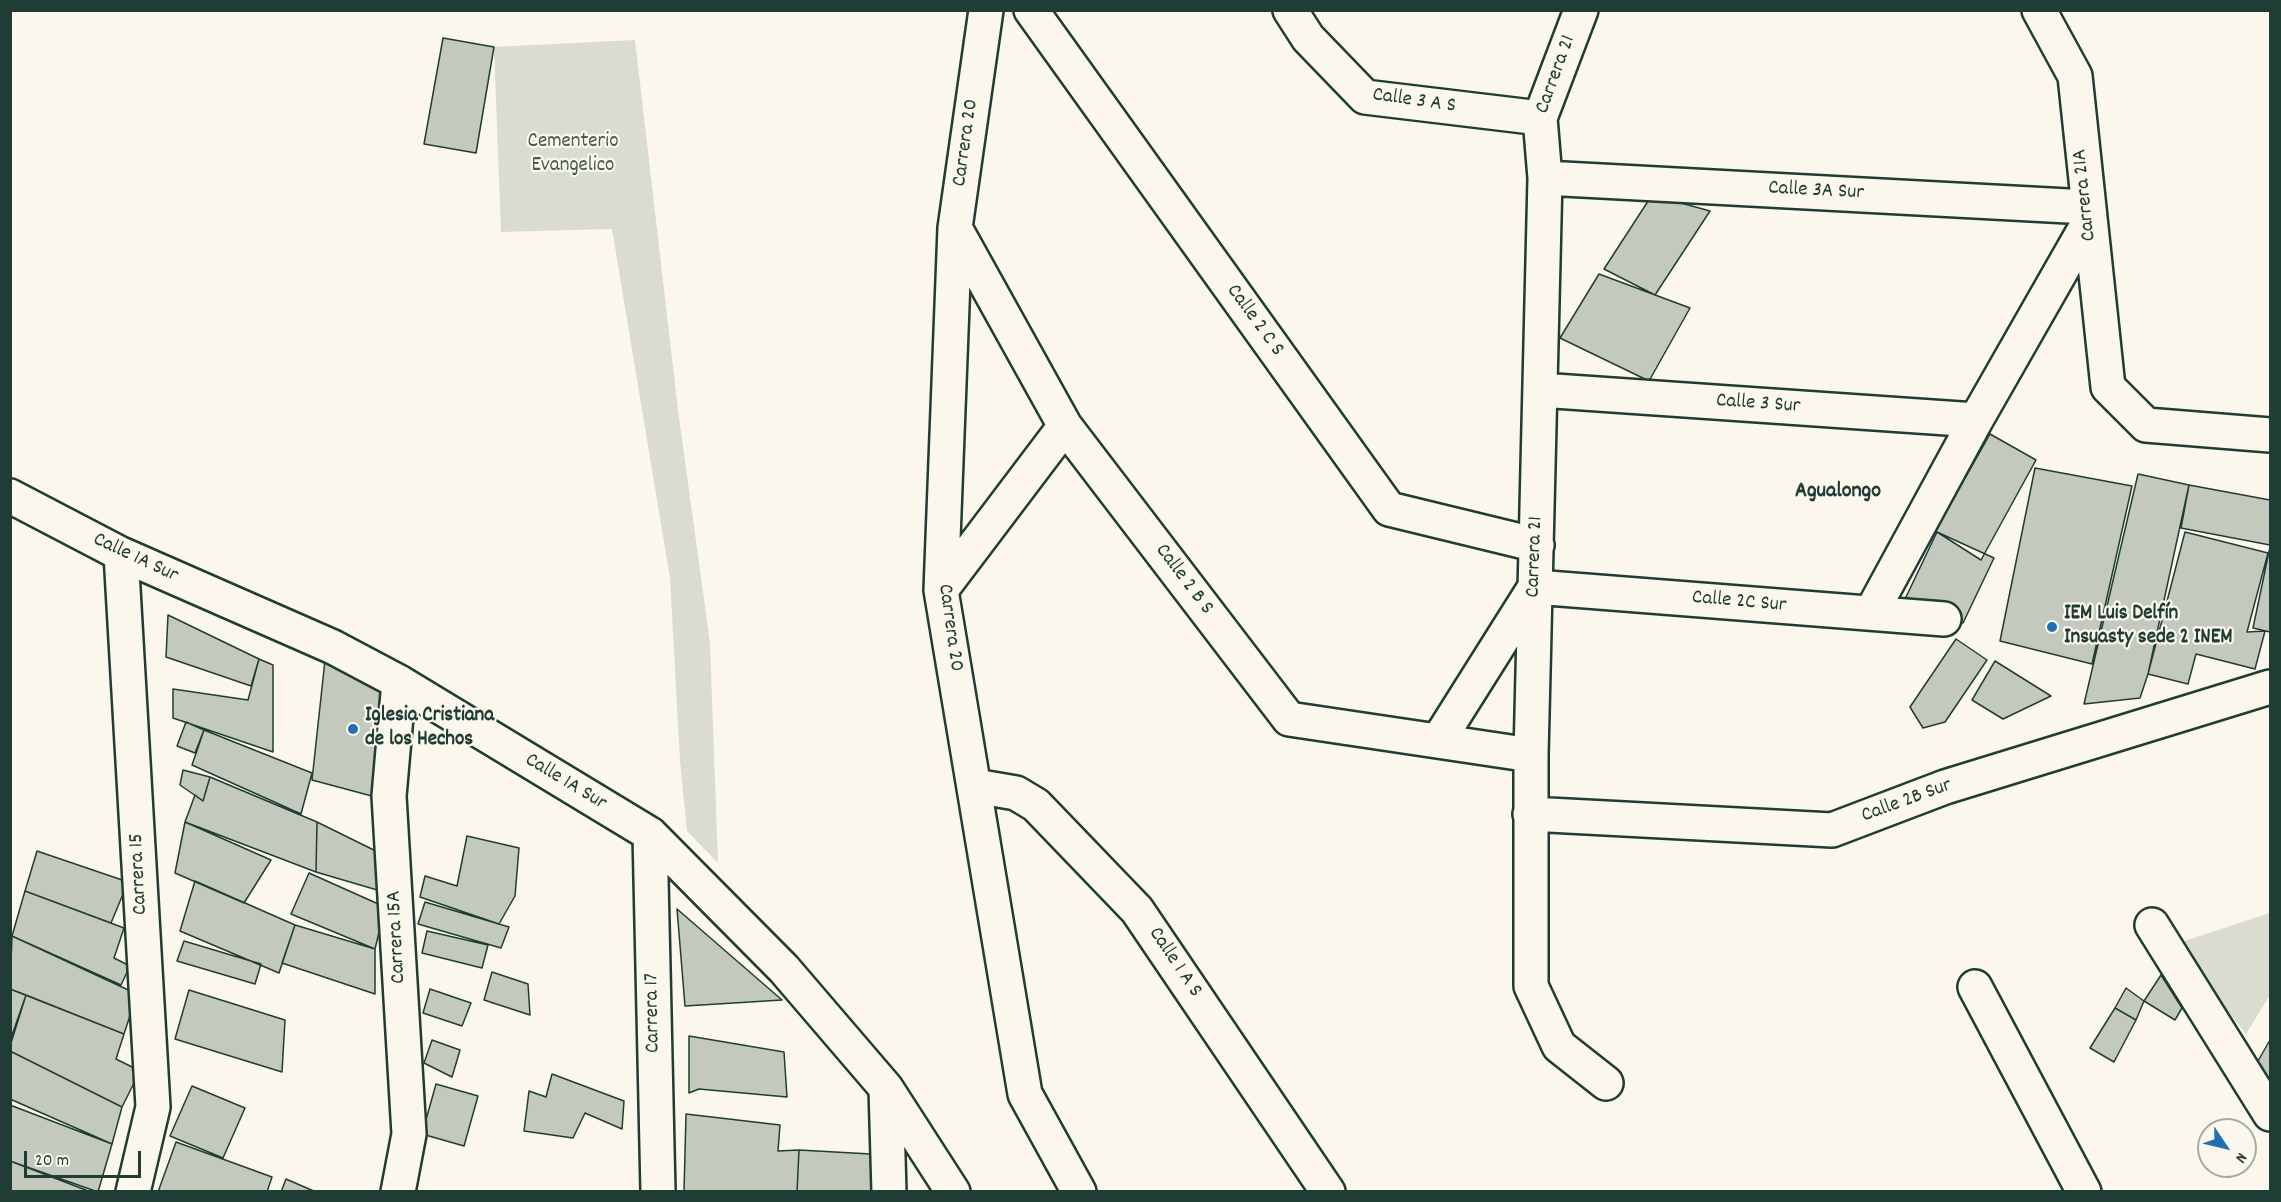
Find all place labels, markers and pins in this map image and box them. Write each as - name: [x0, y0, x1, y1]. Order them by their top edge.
- place label: IEM Luis Delfín Insuasty sede 2 INEM: [2064, 602, 2233, 652]
- marker: IEM Luis Delfín Insuasty sede 2 INEM: [2045, 620, 2059, 634]
- place label: Iglesia Cristiana de los Hechos: [365, 704, 494, 754]
- marker: Iglesia Cristiana de los Hechos: [346, 722, 360, 736]

